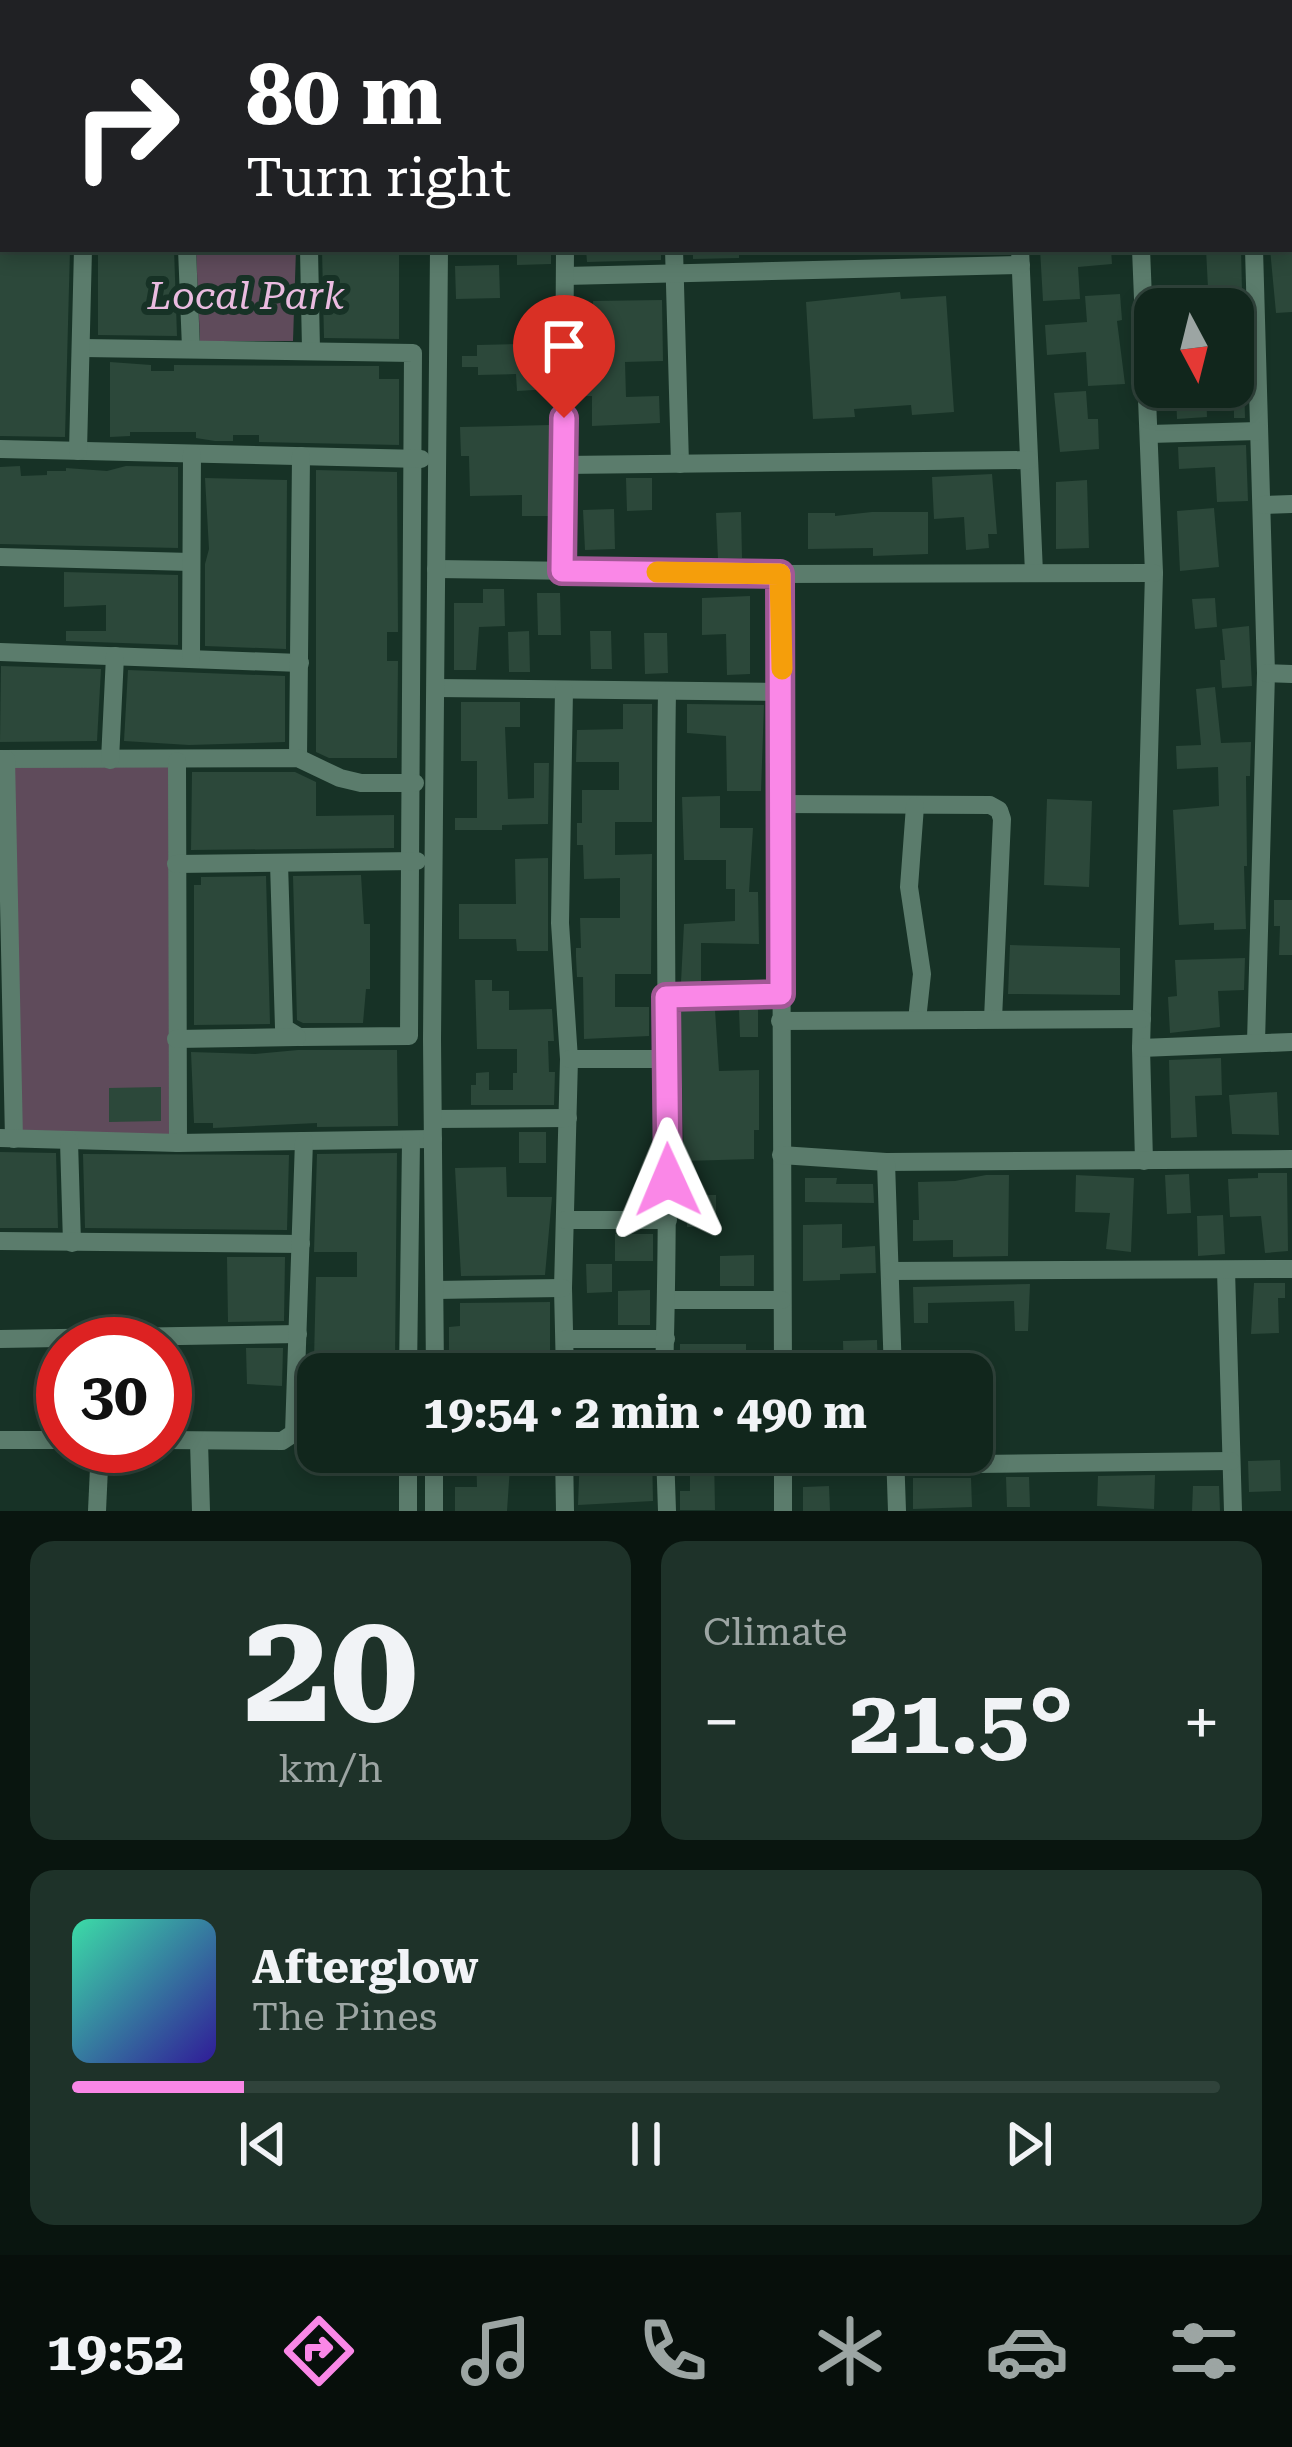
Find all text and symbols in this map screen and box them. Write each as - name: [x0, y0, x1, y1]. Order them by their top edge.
- text: 80 m: [246, 46, 442, 144]
- icon: right: [48, 48, 204, 204]
- text: Turn right: [246, 146, 511, 209]
- park label: Local Park: [146, 273, 345, 319]
- north arrow: [1134, 288, 1254, 408]
- map controls: [1134, 288, 1254, 408]
- pin: [513, 295, 615, 418]
- icon: arrive: [531, 313, 597, 379]
- position arrow: [605, 1117, 731, 1243]
- speed limit sign: 30: [36, 1317, 192, 1473]
- text: 19:54 · 2 min · 490 m: [423, 1386, 867, 1439]
- text: 20: [243, 1576, 418, 1759]
- text: Climate: [703, 1609, 847, 1655]
- text: 21.5°: [849, 1670, 1074, 1775]
- text: −: [703, 1684, 740, 1761]
- text: +: [1183, 1684, 1220, 1761]
- text: km/h: [278, 1746, 383, 1792]
- text: Afterglow: [252, 1941, 478, 1994]
- text: The Pines: [252, 1994, 437, 2040]
- icon: previous: [230, 2111, 296, 2177]
- icon: pause: [613, 2111, 679, 2177]
- icon: next: [996, 2111, 1062, 2177]
- icon: directions: [277, 2309, 361, 2393]
- icon: music: [454, 2309, 538, 2393]
- icon: phone: [631, 2309, 715, 2393]
- icon: climate: [808, 2309, 892, 2393]
- icon: car: [985, 2309, 1069, 2393]
- icon: filters: [1162, 2309, 1246, 2393]
- text: 19:52: [46, 2320, 184, 2383]

